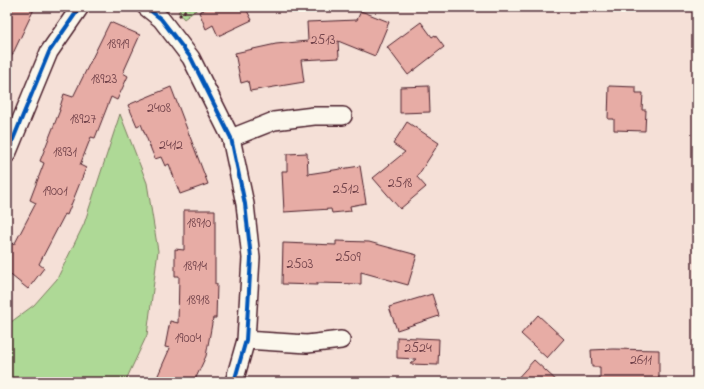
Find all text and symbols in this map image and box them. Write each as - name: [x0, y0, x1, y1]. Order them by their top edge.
- house number: 2513: [310, 30, 336, 51]
- house number: 18919: [107, 34, 130, 55]
- house number: 18923: [91, 69, 118, 90]
- house number: 2408: [147, 98, 171, 119]
- house number: 18927: [70, 109, 97, 130]
- house number: 2412: [159, 135, 183, 156]
- house number: 18931: [53, 142, 78, 163]
- house number: 2518: [388, 173, 412, 194]
- house number: 2512: [333, 179, 359, 200]
- house number: 19001: [42, 181, 68, 202]
- house number: 18910: [187, 213, 211, 234]
- house number: 2509: [335, 247, 361, 268]
- house number: 2503: [287, 254, 314, 275]
- house number: 18914: [183, 256, 207, 277]
- house number: 18918: [186, 290, 210, 311]
- house number: 19004: [175, 328, 201, 349]
- house number: 2524: [404, 338, 432, 359]
- house number: 2611: [630, 350, 653, 371]

